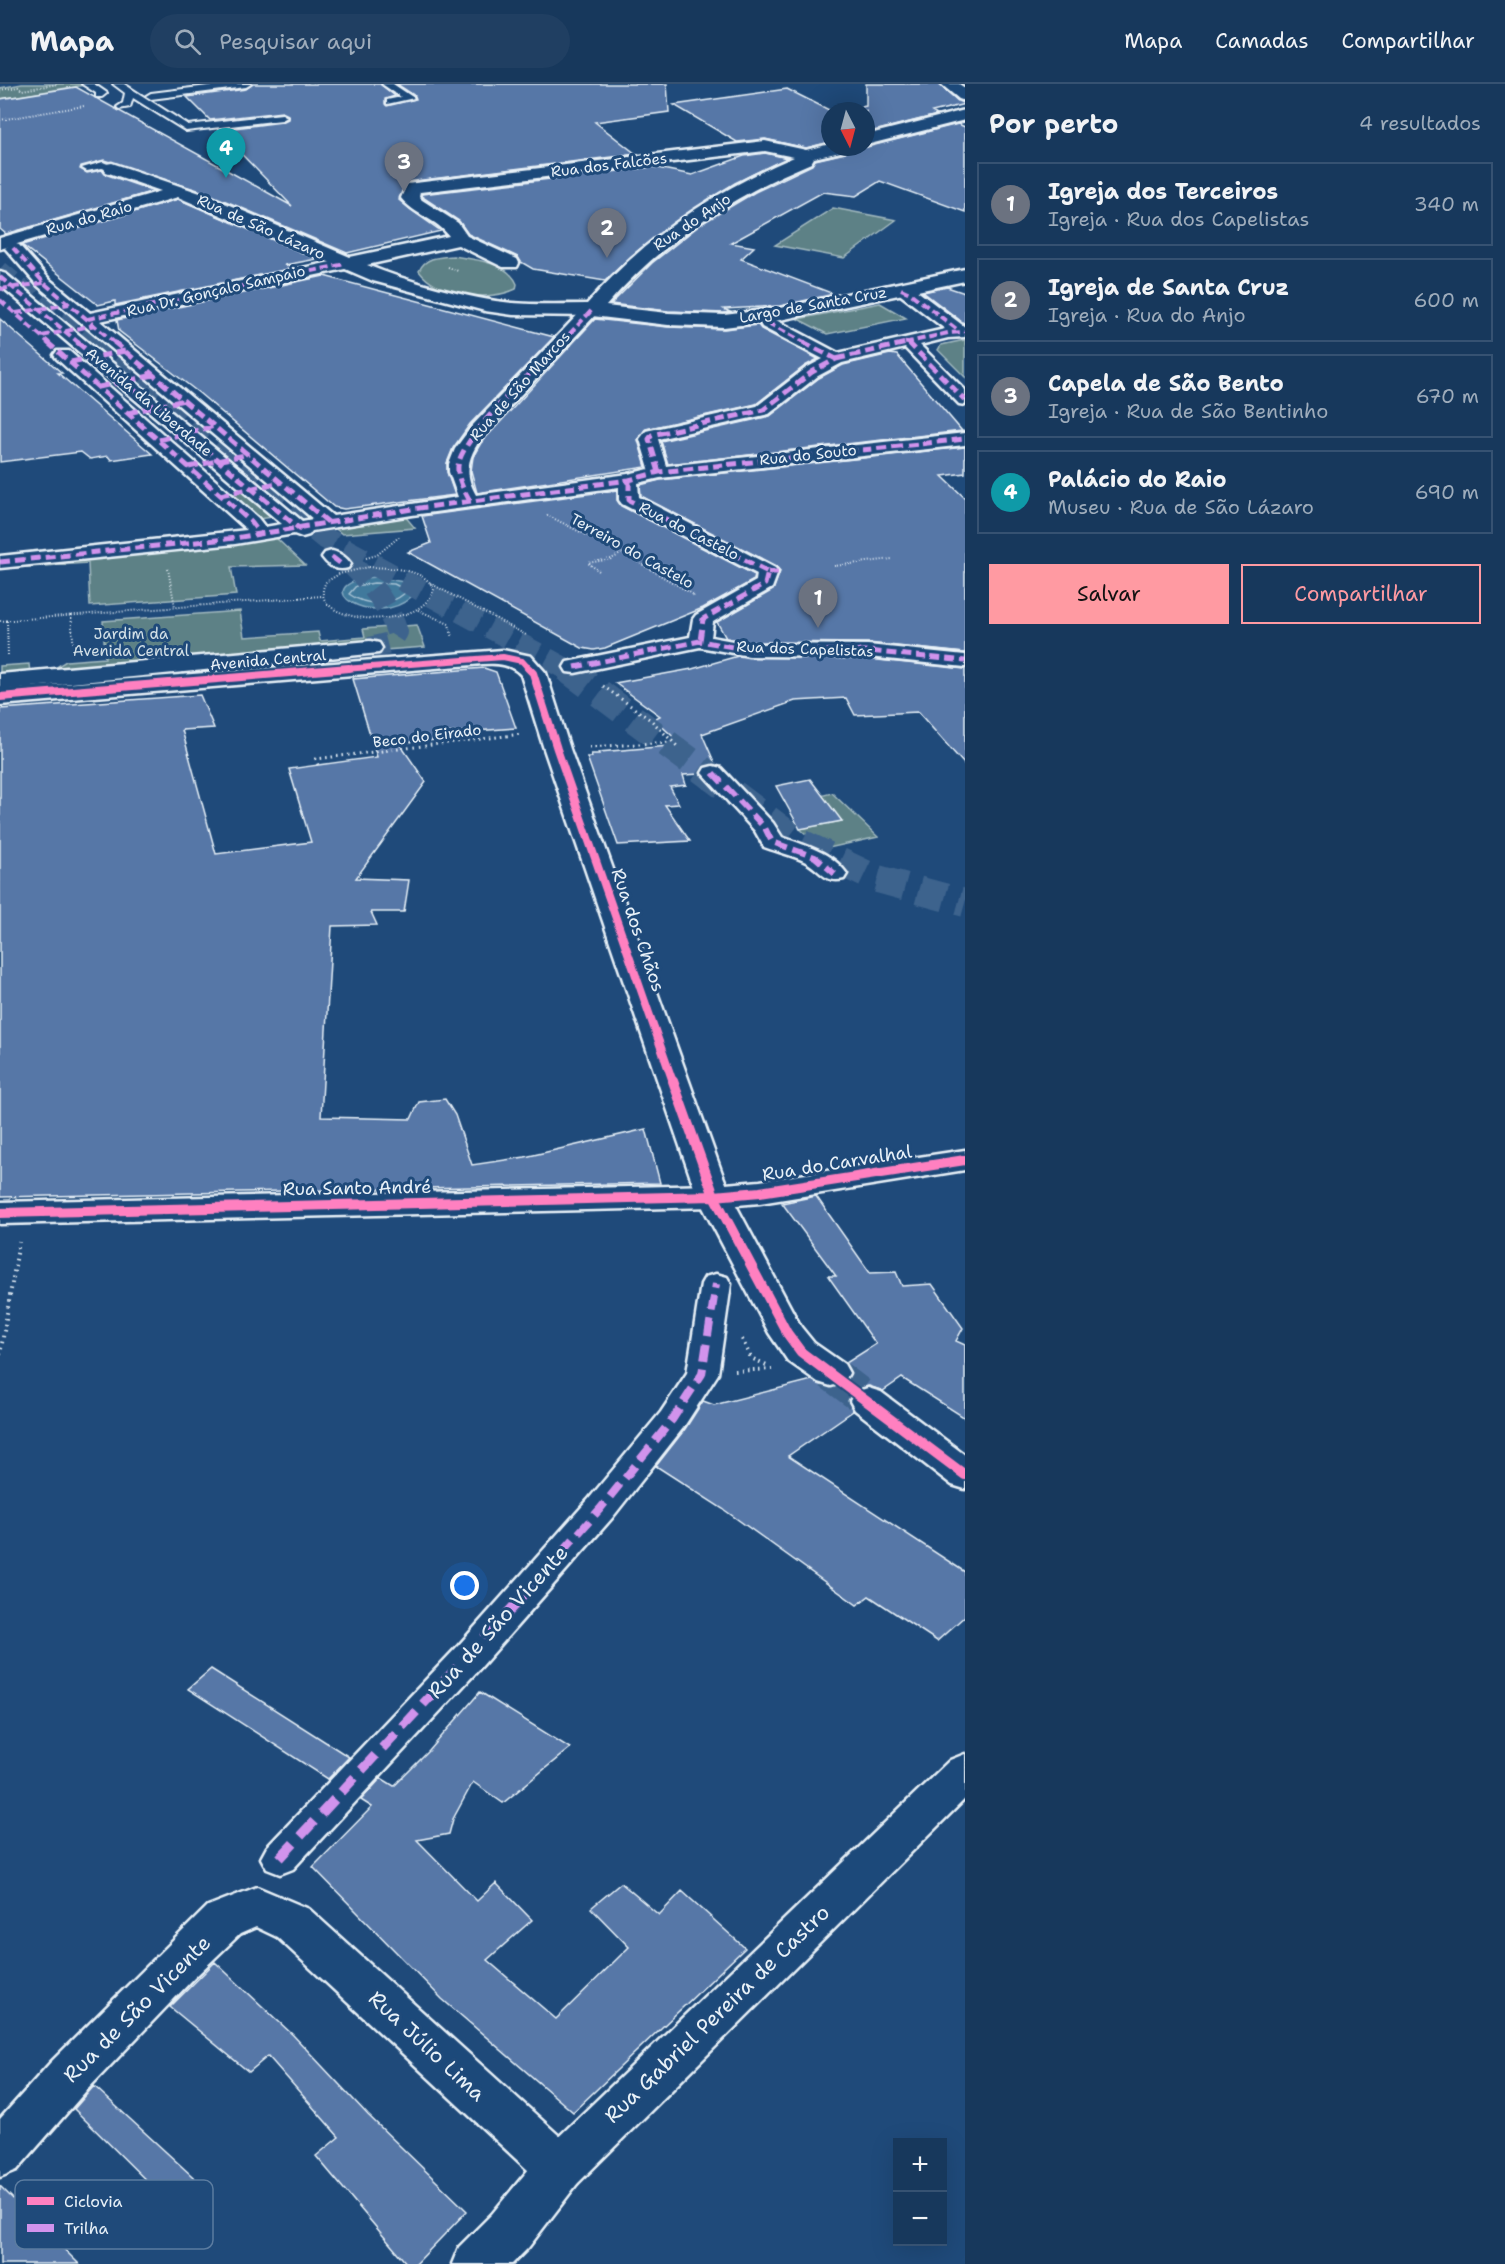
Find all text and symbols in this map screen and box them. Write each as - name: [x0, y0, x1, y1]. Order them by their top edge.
- search box: [150, 14, 570, 68]
- text: Mapa: [30, 22, 114, 60]
- icon: search: [171, 25, 204, 58]
- text: Pesquisar aqui: [219, 27, 372, 56]
- text: Mapa: [1124, 27, 1182, 55]
- text: Camadas: [1215, 27, 1309, 55]
- text: Compartilhar: [1342, 27, 1475, 55]
- north arrow: [821, 102, 875, 156]
- text: Por perto: [989, 106, 1118, 141]
- text: 4 resultados: [1359, 110, 1481, 136]
- pin: 4: [206, 128, 246, 178]
- pin: 3: [384, 142, 424, 192]
- street label: Rua dos Falcões: [550, 148, 668, 182]
- text: Igreja dos Terceiros: [1048, 177, 1278, 206]
- street label: Rua do Anjo: [649, 189, 735, 255]
- street label: Rua de São Lázaro: [194, 190, 328, 264]
- text: 1: [1006, 191, 1015, 217]
- text: 340 m: [1414, 191, 1479, 217]
- street label: Rua do Raio: [44, 196, 134, 240]
- text: Igreja · Rua dos Capelistas: [1048, 206, 1310, 232]
- pin: 2: [588, 208, 626, 258]
- street label: Rua Dr. Gonçalo Sampaio: [125, 261, 307, 321]
- text: Igreja de Santa Cruz: [1048, 273, 1289, 302]
- street label: Largo de Santa Cruz: [738, 282, 888, 328]
- text: 2: [1004, 287, 1018, 313]
- text: 600 m: [1414, 287, 1479, 313]
- text: Igreja · Rua do Anjo: [1048, 302, 1246, 328]
- street label: Rua de São Marcos: [465, 327, 575, 445]
- street label: Avenida da Liberdade: [81, 343, 217, 461]
- text: Capela de São Bento: [1048, 369, 1284, 398]
- text: 3: [1004, 383, 1018, 409]
- text: 670 m: [1416, 383, 1479, 409]
- text: Igreja · Rua de São Bentinho: [1048, 398, 1328, 424]
- street label: Rua do Souto: [759, 440, 857, 470]
- text: Palácio do Raio: [1048, 465, 1227, 494]
- text: 4: [1004, 479, 1018, 505]
- text: 690 m: [1415, 479, 1479, 505]
- text: Museu · Rua de São Lázaro: [1048, 494, 1314, 520]
- street label: Rua do Castelo: [636, 497, 742, 565]
- street label: Terreiro do Castelo: [567, 509, 697, 593]
- button: Salvar: [989, 564, 1229, 624]
- button: Compartilhar: [1241, 564, 1481, 624]
- pin: 1: [798, 578, 838, 628]
- park label: Jardim da Avenida Central: [73, 624, 190, 661]
- street label: Rua dos Capelistas: [736, 637, 874, 661]
- street label: Avenida Central: [209, 645, 327, 675]
- street label: Beco do Eirado: [372, 719, 482, 753]
- street label: Rua dos Chãos: [606, 865, 670, 995]
- street label: Rua do Carvalhal: [760, 1139, 914, 1187]
- street label: Rua Santo André: [283, 1175, 431, 1201]
- street label: Rua de São Vicente: [421, 1539, 575, 1705]
- your location: [450, 1571, 479, 1600]
- street label: Rua Gabriel Pereira de Castro: [598, 1899, 836, 2129]
- street label: Rua de São Vicente: [57, 1929, 217, 2089]
- street label: Rua Júlio Lima: [363, 1985, 491, 2107]
- map controls: [893, 2138, 947, 2246]
- button: +: [893, 2138, 947, 2192]
- legend: [15, 2180, 213, 2249]
- text: Ciclovia: [64, 2191, 123, 2212]
- button: −: [893, 2192, 947, 2246]
- text: Trilha: [64, 2218, 108, 2239]

